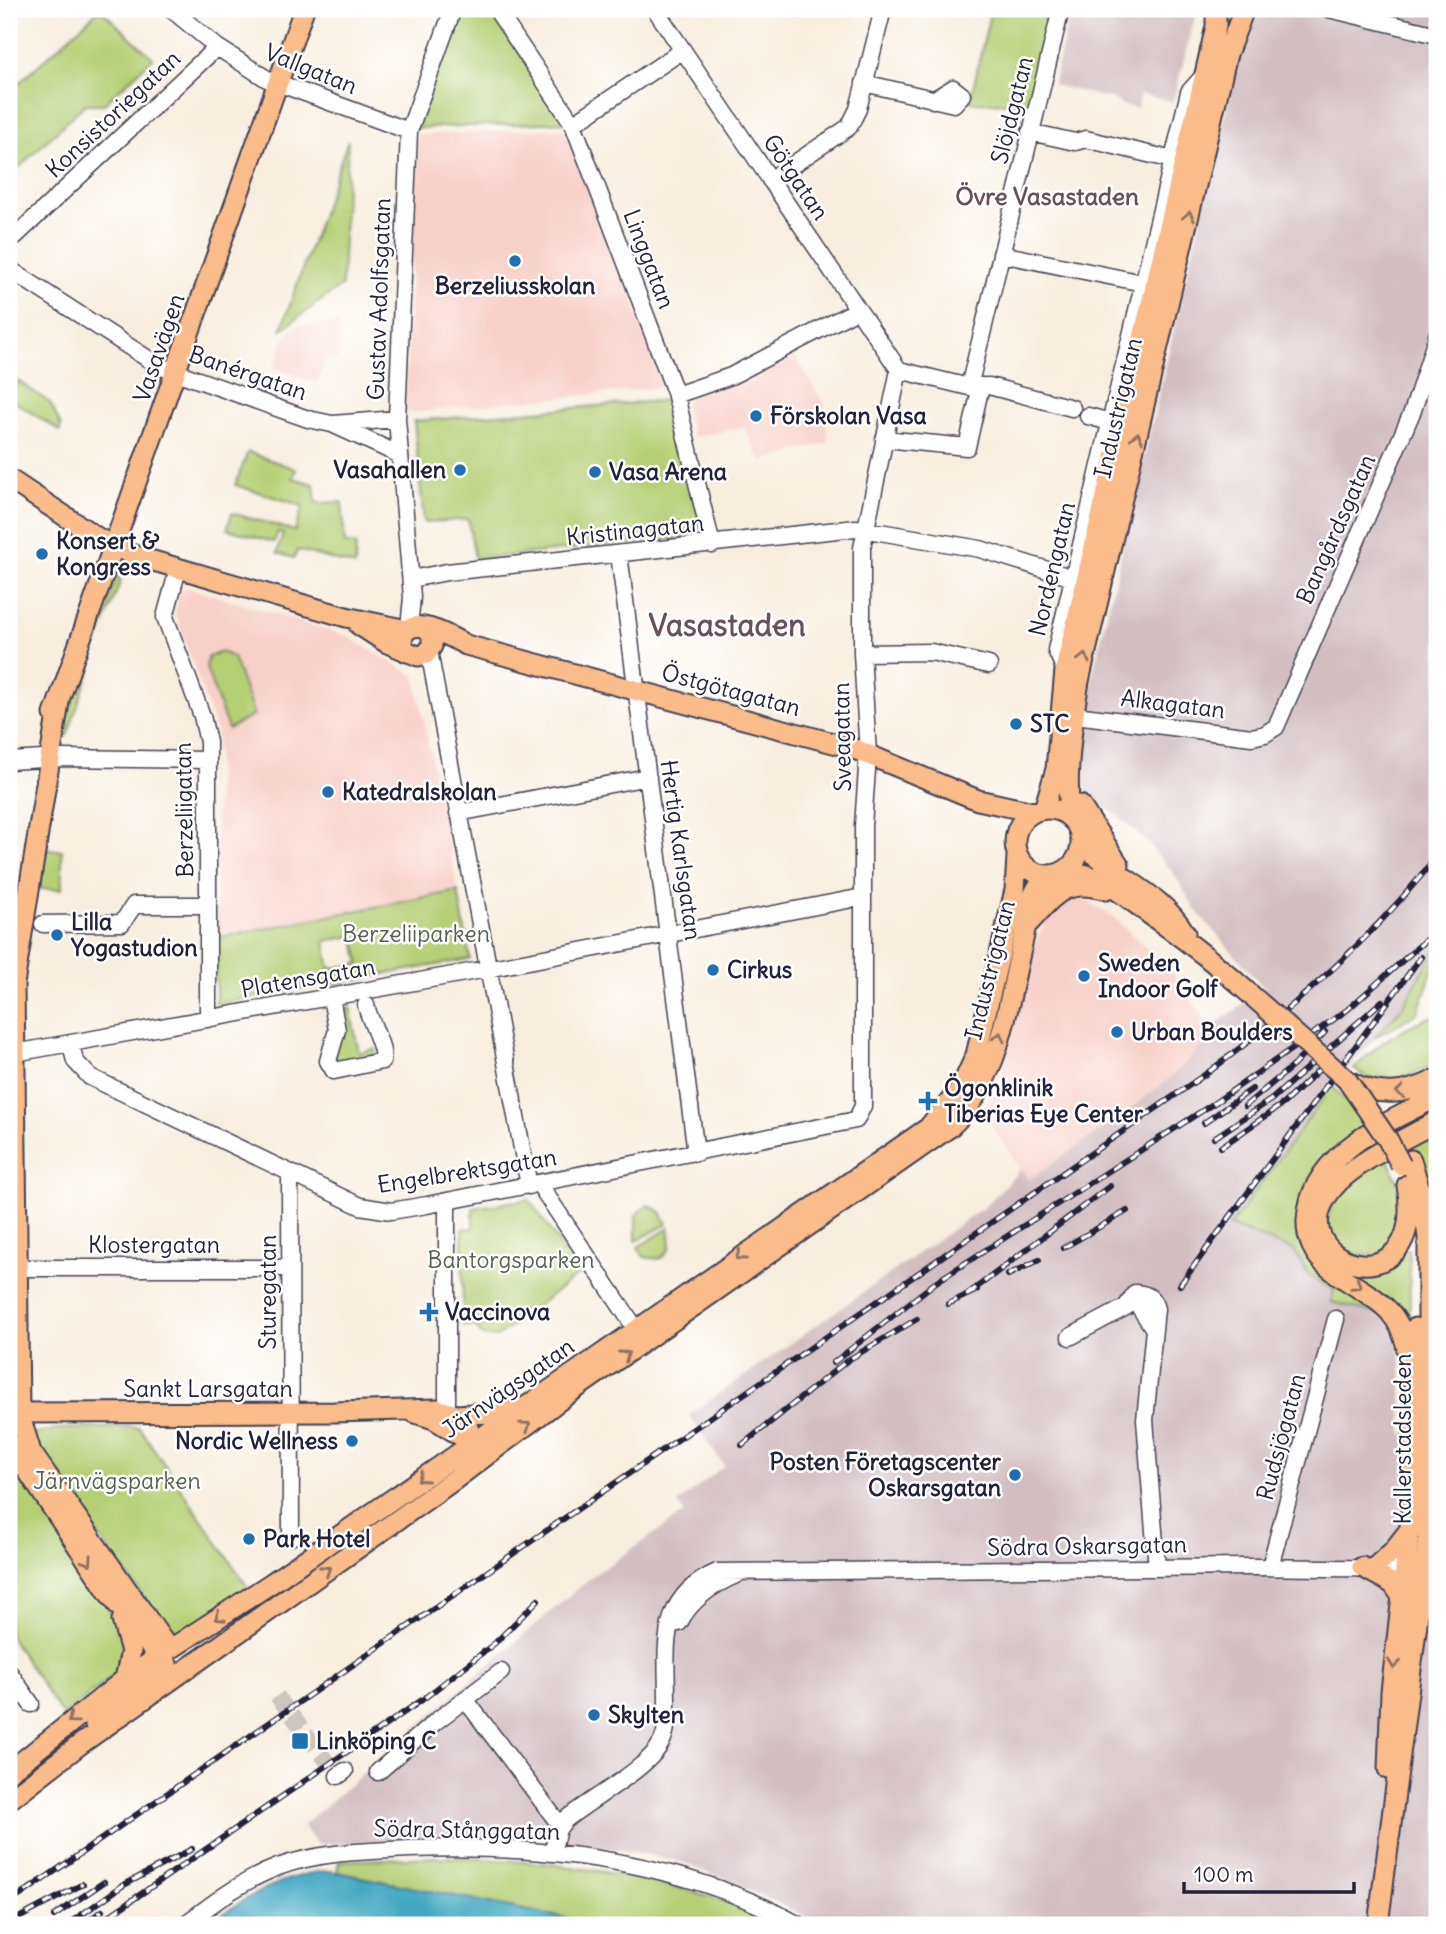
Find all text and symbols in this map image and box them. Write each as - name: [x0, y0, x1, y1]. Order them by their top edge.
- street label: Vallgatan: [261, 37, 362, 100]
- street label: Konsistoriegatan: [39, 44, 186, 184]
- street label: Slöjdgatan: [984, 53, 1039, 167]
- street label: Götgatan: [757, 128, 836, 225]
- district label: Övre Vasastaden: [955, 181, 1139, 211]
- street label: Gustav Adolfsgatan: [360, 197, 397, 401]
- street label: Linggatan: [617, 205, 682, 313]
- one-way arrow: [1181, 210, 1195, 222]
- marker: Berzeliusskolan: [507, 253, 523, 269]
- place label: Berzeliusskolan: [435, 271, 595, 300]
- street label: Vasavägen: [126, 290, 191, 406]
- street label: Industrigatan: [1087, 335, 1148, 481]
- street label: Banérgatan: [185, 339, 311, 406]
- place label: Förskolan Vasa: [770, 401, 927, 430]
- marker: Förskolan Vasa: [748, 408, 764, 424]
- one-way arrow: [1129, 431, 1143, 443]
- street label: Bangårdsgatan: [1290, 449, 1381, 608]
- place label: Vasahallen: [333, 455, 446, 484]
- place label: Vasa Arena: [609, 457, 727, 486]
- marker: Vasahallen: [452, 462, 468, 478]
- marker: Vasa Arena: [587, 464, 603, 480]
- street label: Nordengatan: [1022, 499, 1081, 639]
- street label: Kristinagatan: [564, 508, 705, 551]
- place label: Konsert & Kongress: [56, 526, 160, 581]
- marker: Konsert & Kongress: [34, 546, 50, 562]
- district label: Vasastaden: [648, 606, 806, 644]
- one-way arrow: [1076, 652, 1090, 664]
- street label: Östgötagatan: [659, 657, 804, 722]
- street label: Sveagatan: [826, 682, 857, 792]
- street label: Alkagatan: [1119, 683, 1227, 724]
- place label: STC: [1030, 709, 1069, 738]
- marker: STC: [1008, 716, 1024, 732]
- street label: Berzeliigatan: [168, 742, 199, 878]
- street label: Hertig Karlsgatan: [654, 758, 708, 942]
- place label: Katedralskolan: [342, 777, 497, 806]
- marker: Katedralskolan: [320, 784, 336, 800]
- street label: Industrigatan: [958, 897, 1021, 1043]
- place label: Lilla Yogastudion: [70, 907, 198, 962]
- park label: Berzeliiparken: [342, 919, 490, 948]
- marker: Lilla Yogastudion: [49, 927, 65, 943]
- place label: Sweden Indoor Golf: [1098, 948, 1219, 1003]
- street label: Platensgatan: [238, 951, 377, 1004]
- place label: Cirkus: [727, 955, 792, 984]
- marker: Cirkus: [705, 962, 721, 978]
- marker: Sweden Indoor Golf: [1076, 968, 1092, 984]
- place label: Urban Boulders: [1131, 1017, 1293, 1046]
- marker: Urban Boulders: [1109, 1024, 1125, 1040]
- one-way arrow: [991, 1031, 1005, 1043]
- place label: Ögonklinik Tiberias Eye Center: [944, 1073, 1144, 1128]
- one-way arrow: [1394, 1084, 1405, 1099]
- marker: Ögonklinik Tiberias Eye Center: [918, 1091, 938, 1111]
- street label: Engelbrektsgatan: [375, 1142, 559, 1199]
- street label: Klostergatan: [88, 1230, 220, 1259]
- street label: Sturegatan: [253, 1235, 282, 1349]
- park label: Bantorgsparken: [427, 1245, 595, 1274]
- one-way arrow: [735, 1248, 748, 1260]
- one-way arrow: [1350, 1277, 1363, 1290]
- place label: Vaccinova: [445, 1297, 550, 1326]
- marker: Vaccinova: [419, 1302, 439, 1322]
- street label: Järnvägsgatan: [436, 1331, 579, 1444]
- one-way arrow: [617, 1350, 630, 1363]
- street label: Kallerstadsleden: [1388, 1353, 1417, 1525]
- street label: Rudsjögatan: [1250, 1370, 1311, 1503]
- street label: Sankt Larsgatan: [123, 1374, 293, 1403]
- one-way arrow: [518, 1422, 531, 1434]
- place label: Nordic Wellness: [175, 1426, 338, 1455]
- marker: Nordic Wellness: [344, 1433, 360, 1449]
- place label: Posten Företagscenter Oskarsgatan: [769, 1447, 1002, 1502]
- park label: Järnvägsparken: [33, 1466, 201, 1495]
- marker: Posten Företagscenter Oskarsgatan: [1007, 1467, 1023, 1483]
- one-way arrow: [417, 1470, 430, 1482]
- place label: Park Hotel: [263, 1524, 370, 1553]
- street label: Södra Oskarsgatan: [987, 1529, 1187, 1562]
- marker: Park Hotel: [241, 1531, 257, 1547]
- one-way arrow: [79, 1553, 92, 1566]
- one-way arrow: [318, 1566, 331, 1578]
- one-way arrow: [214, 1609, 227, 1622]
- one-way arrow: [1386, 1659, 1401, 1670]
- place label: Skylten: [608, 1700, 684, 1729]
- marker: Skylten: [586, 1707, 602, 1723]
- one-way arrow: [67, 1710, 80, 1723]
- place label: Linköping C: [316, 1726, 437, 1755]
- marker: Linköping C: [290, 1731, 310, 1751]
- street label: Södra Stånggatan: [373, 1813, 561, 1846]
- scale bar: [1184, 1850, 1353, 1894]
- text: 100 m: [1194, 1861, 1253, 1888]

